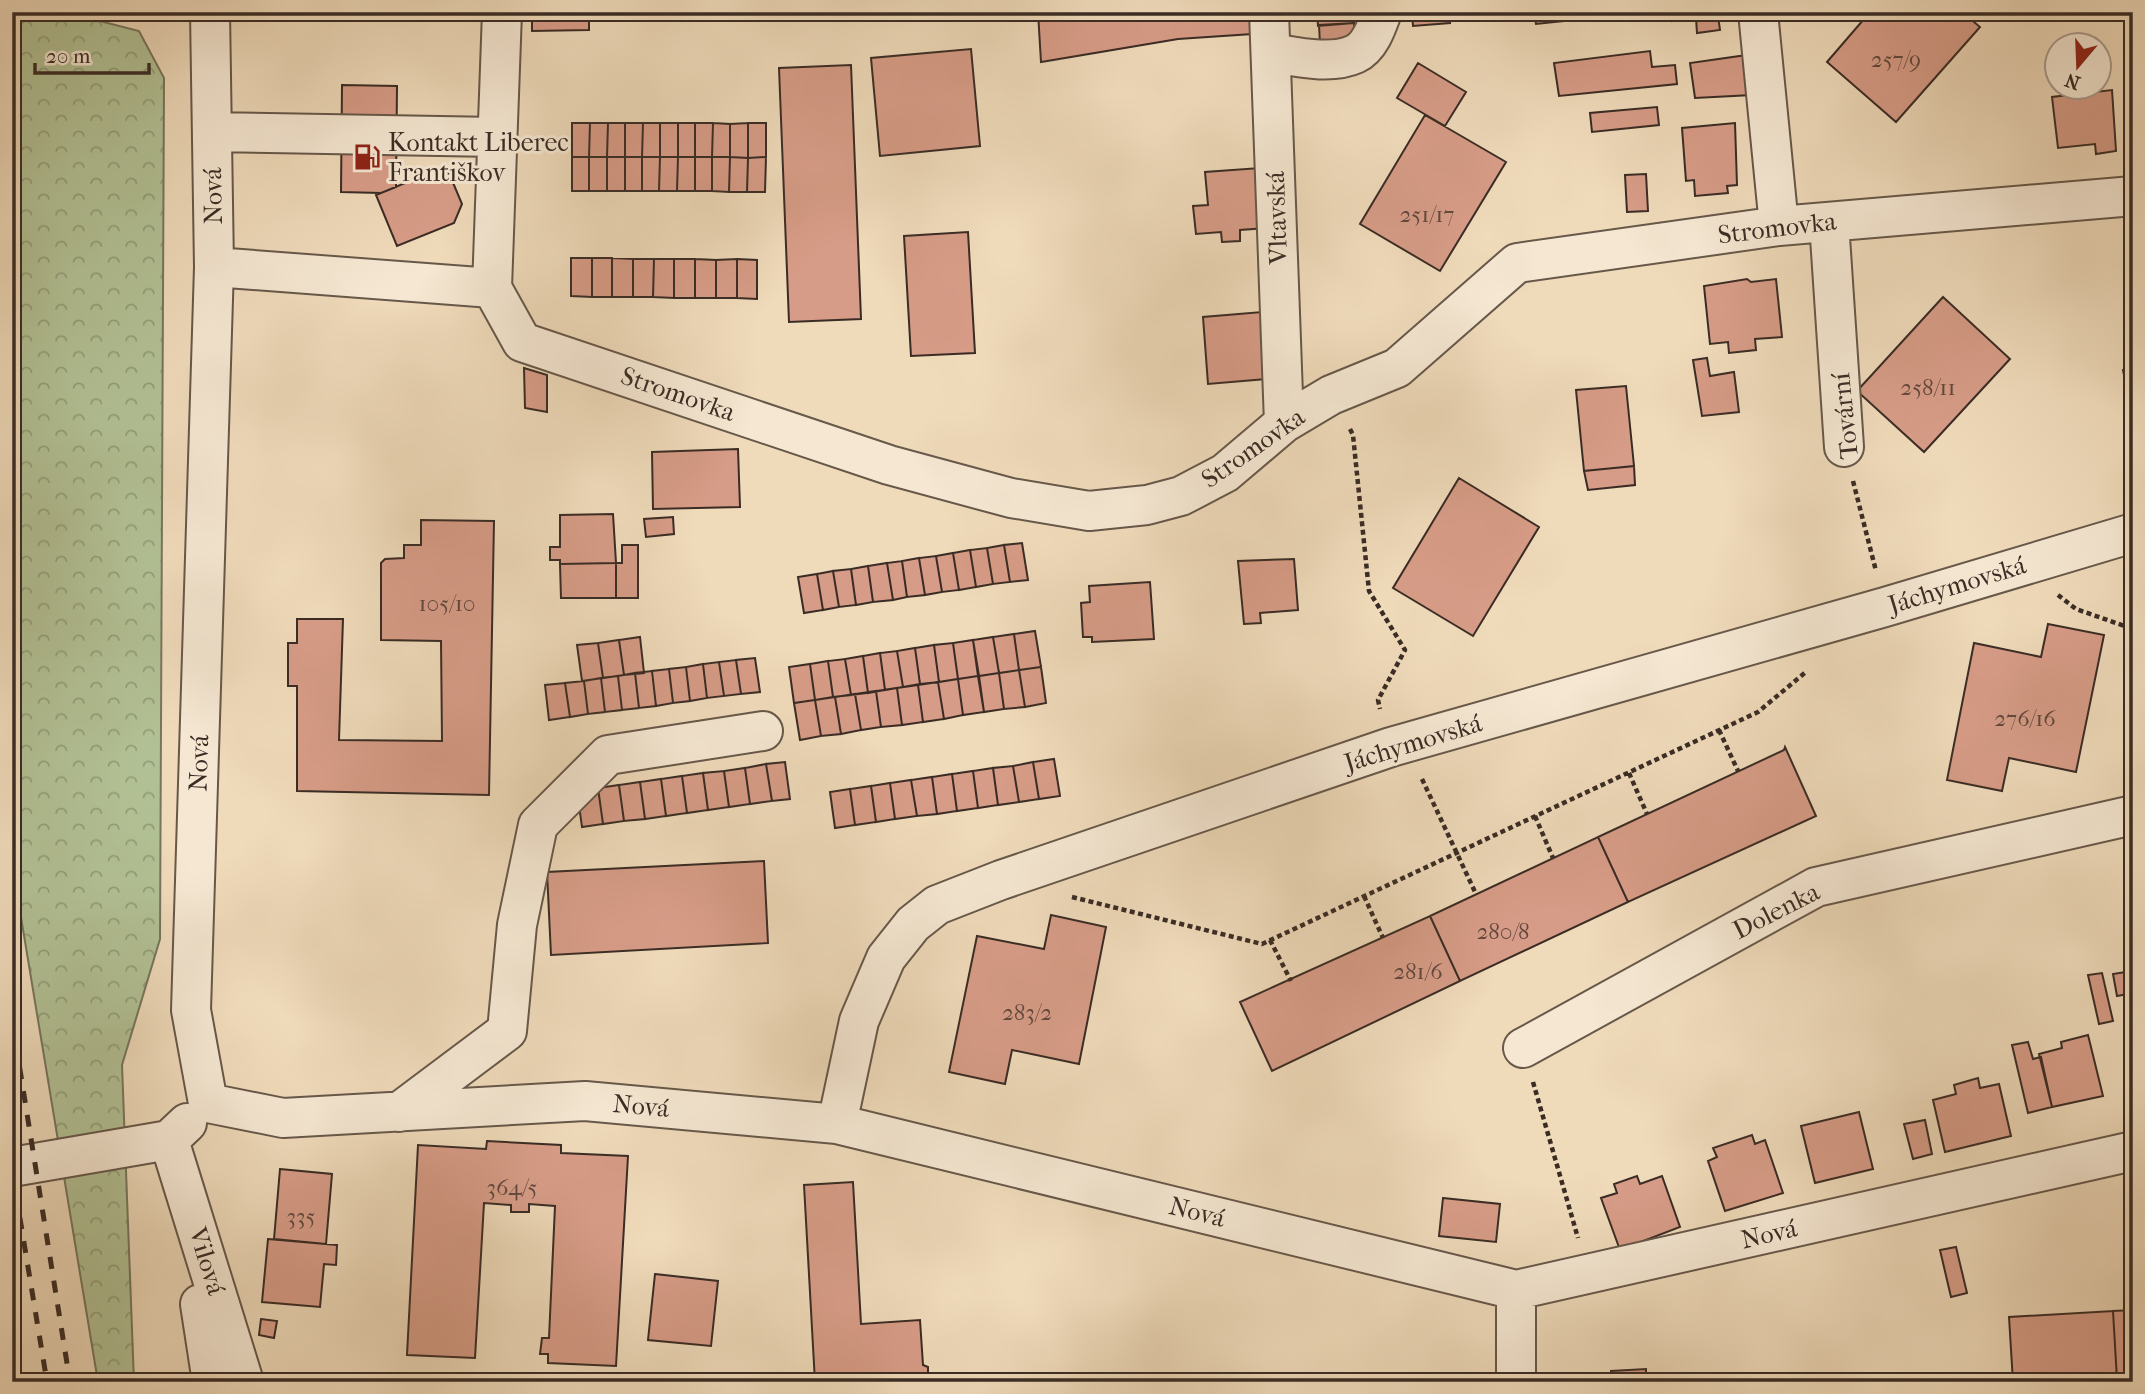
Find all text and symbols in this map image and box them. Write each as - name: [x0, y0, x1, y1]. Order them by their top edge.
- scale bar: [35, 32, 149, 76]
- north arrow: [2044, 32, 2114, 102]
- text: 20 m: [46, 44, 91, 68]
- house number: 257/9: [1871, 46, 1921, 73]
- text: N: [2062, 68, 2083, 94]
- place label: Kontakt Liberec Františkov: [388, 127, 569, 188]
- fuel station icon: Kontakt Liberec Františkov: [352, 142, 382, 172]
- street label: Nová: [197, 166, 229, 225]
- street label: Vltavská: [1260, 170, 1294, 266]
- house number: 251/17: [1400, 201, 1454, 228]
- street label: Stromovka: [1716, 205, 1839, 251]
- street label: Stromovka: [617, 360, 740, 428]
- street label: Tovární: [1825, 371, 1865, 461]
- house number: 258/11: [1900, 374, 1956, 401]
- street label: Stromovka: [1195, 401, 1311, 495]
- street label: Jáchymovská: [1883, 549, 2030, 621]
- house number: 105/10: [418, 590, 476, 617]
- house number: 276/16: [1994, 705, 2056, 732]
- street label: Jáchymovská: [1339, 707, 1486, 779]
- street label: Nová: [183, 733, 216, 792]
- street label: Dolenka: [1727, 876, 1825, 946]
- house number: 280/8: [1476, 918, 1530, 945]
- house number: 281/6: [1393, 958, 1443, 985]
- house number: 283/2: [1002, 999, 1052, 1026]
- street label: Nová: [611, 1088, 672, 1124]
- house number: 364/5: [487, 1174, 538, 1201]
- street label: Nová: [1166, 1190, 1229, 1234]
- house number: 335: [287, 1203, 315, 1230]
- street label: Nová: [1738, 1212, 1801, 1255]
- street label: Vilová: [182, 1223, 232, 1299]

